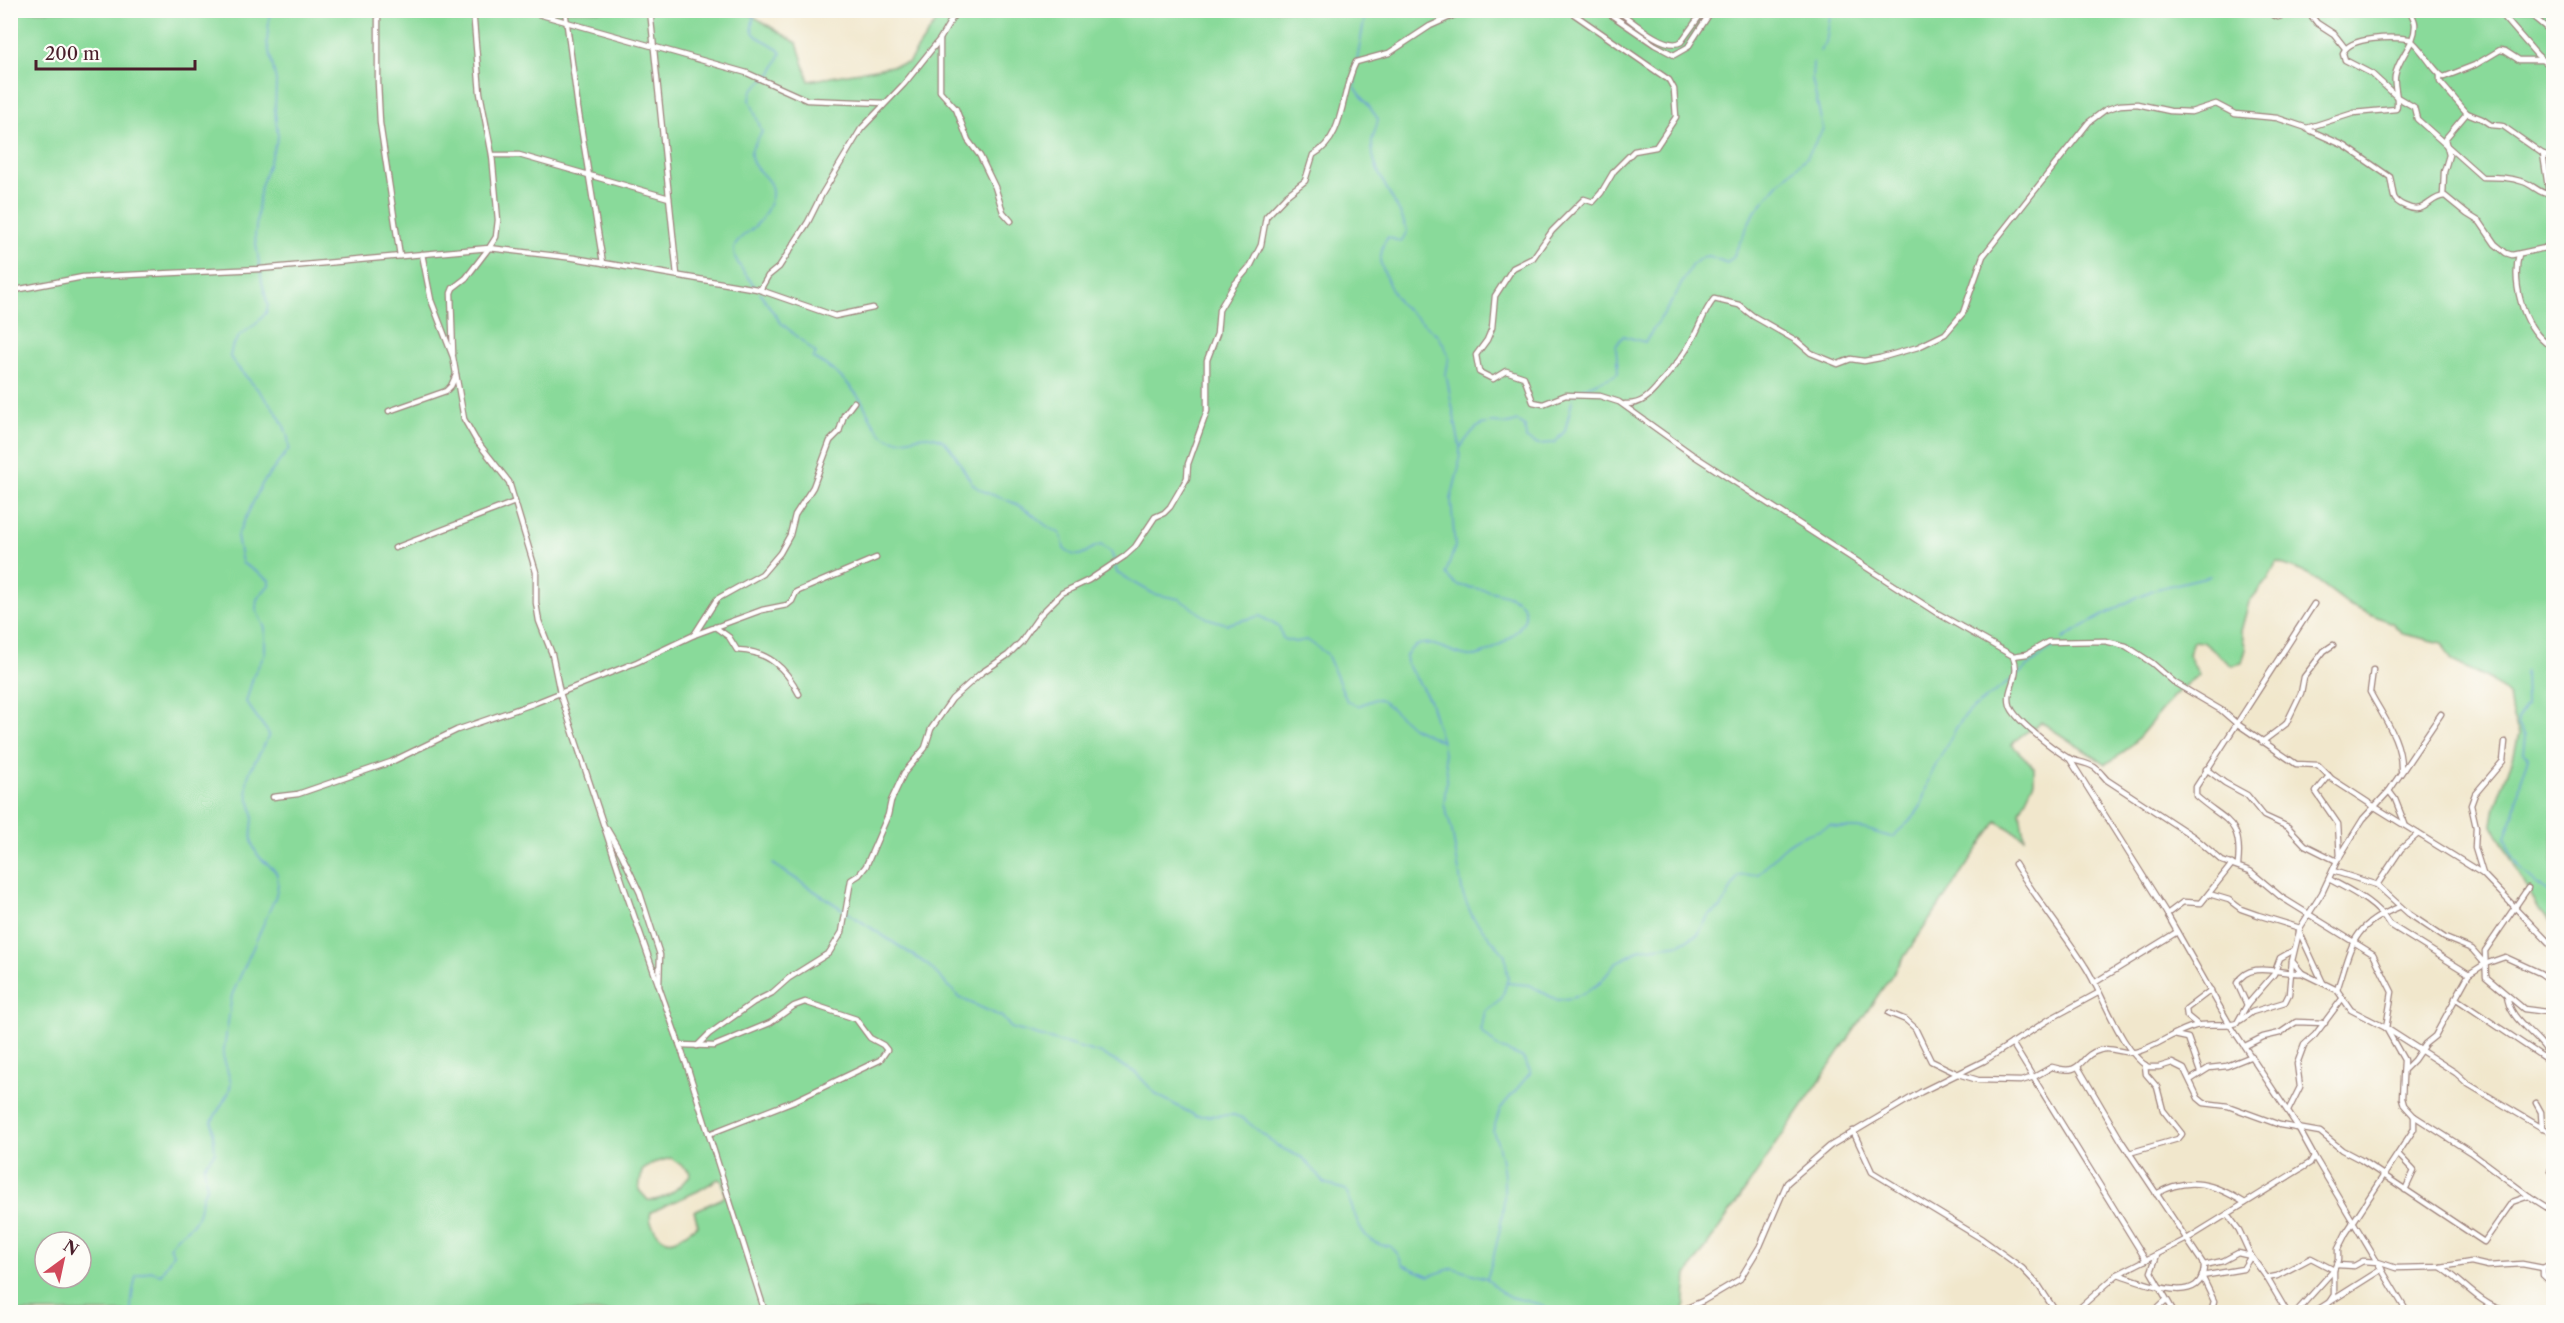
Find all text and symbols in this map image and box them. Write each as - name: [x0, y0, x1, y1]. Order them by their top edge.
- scale bar: [36, 33, 195, 71]
- text: 200 m: [45, 43, 100, 65]
- north arrow: [33, 1230, 93, 1290]
- text: N: [60, 1235, 83, 1260]

